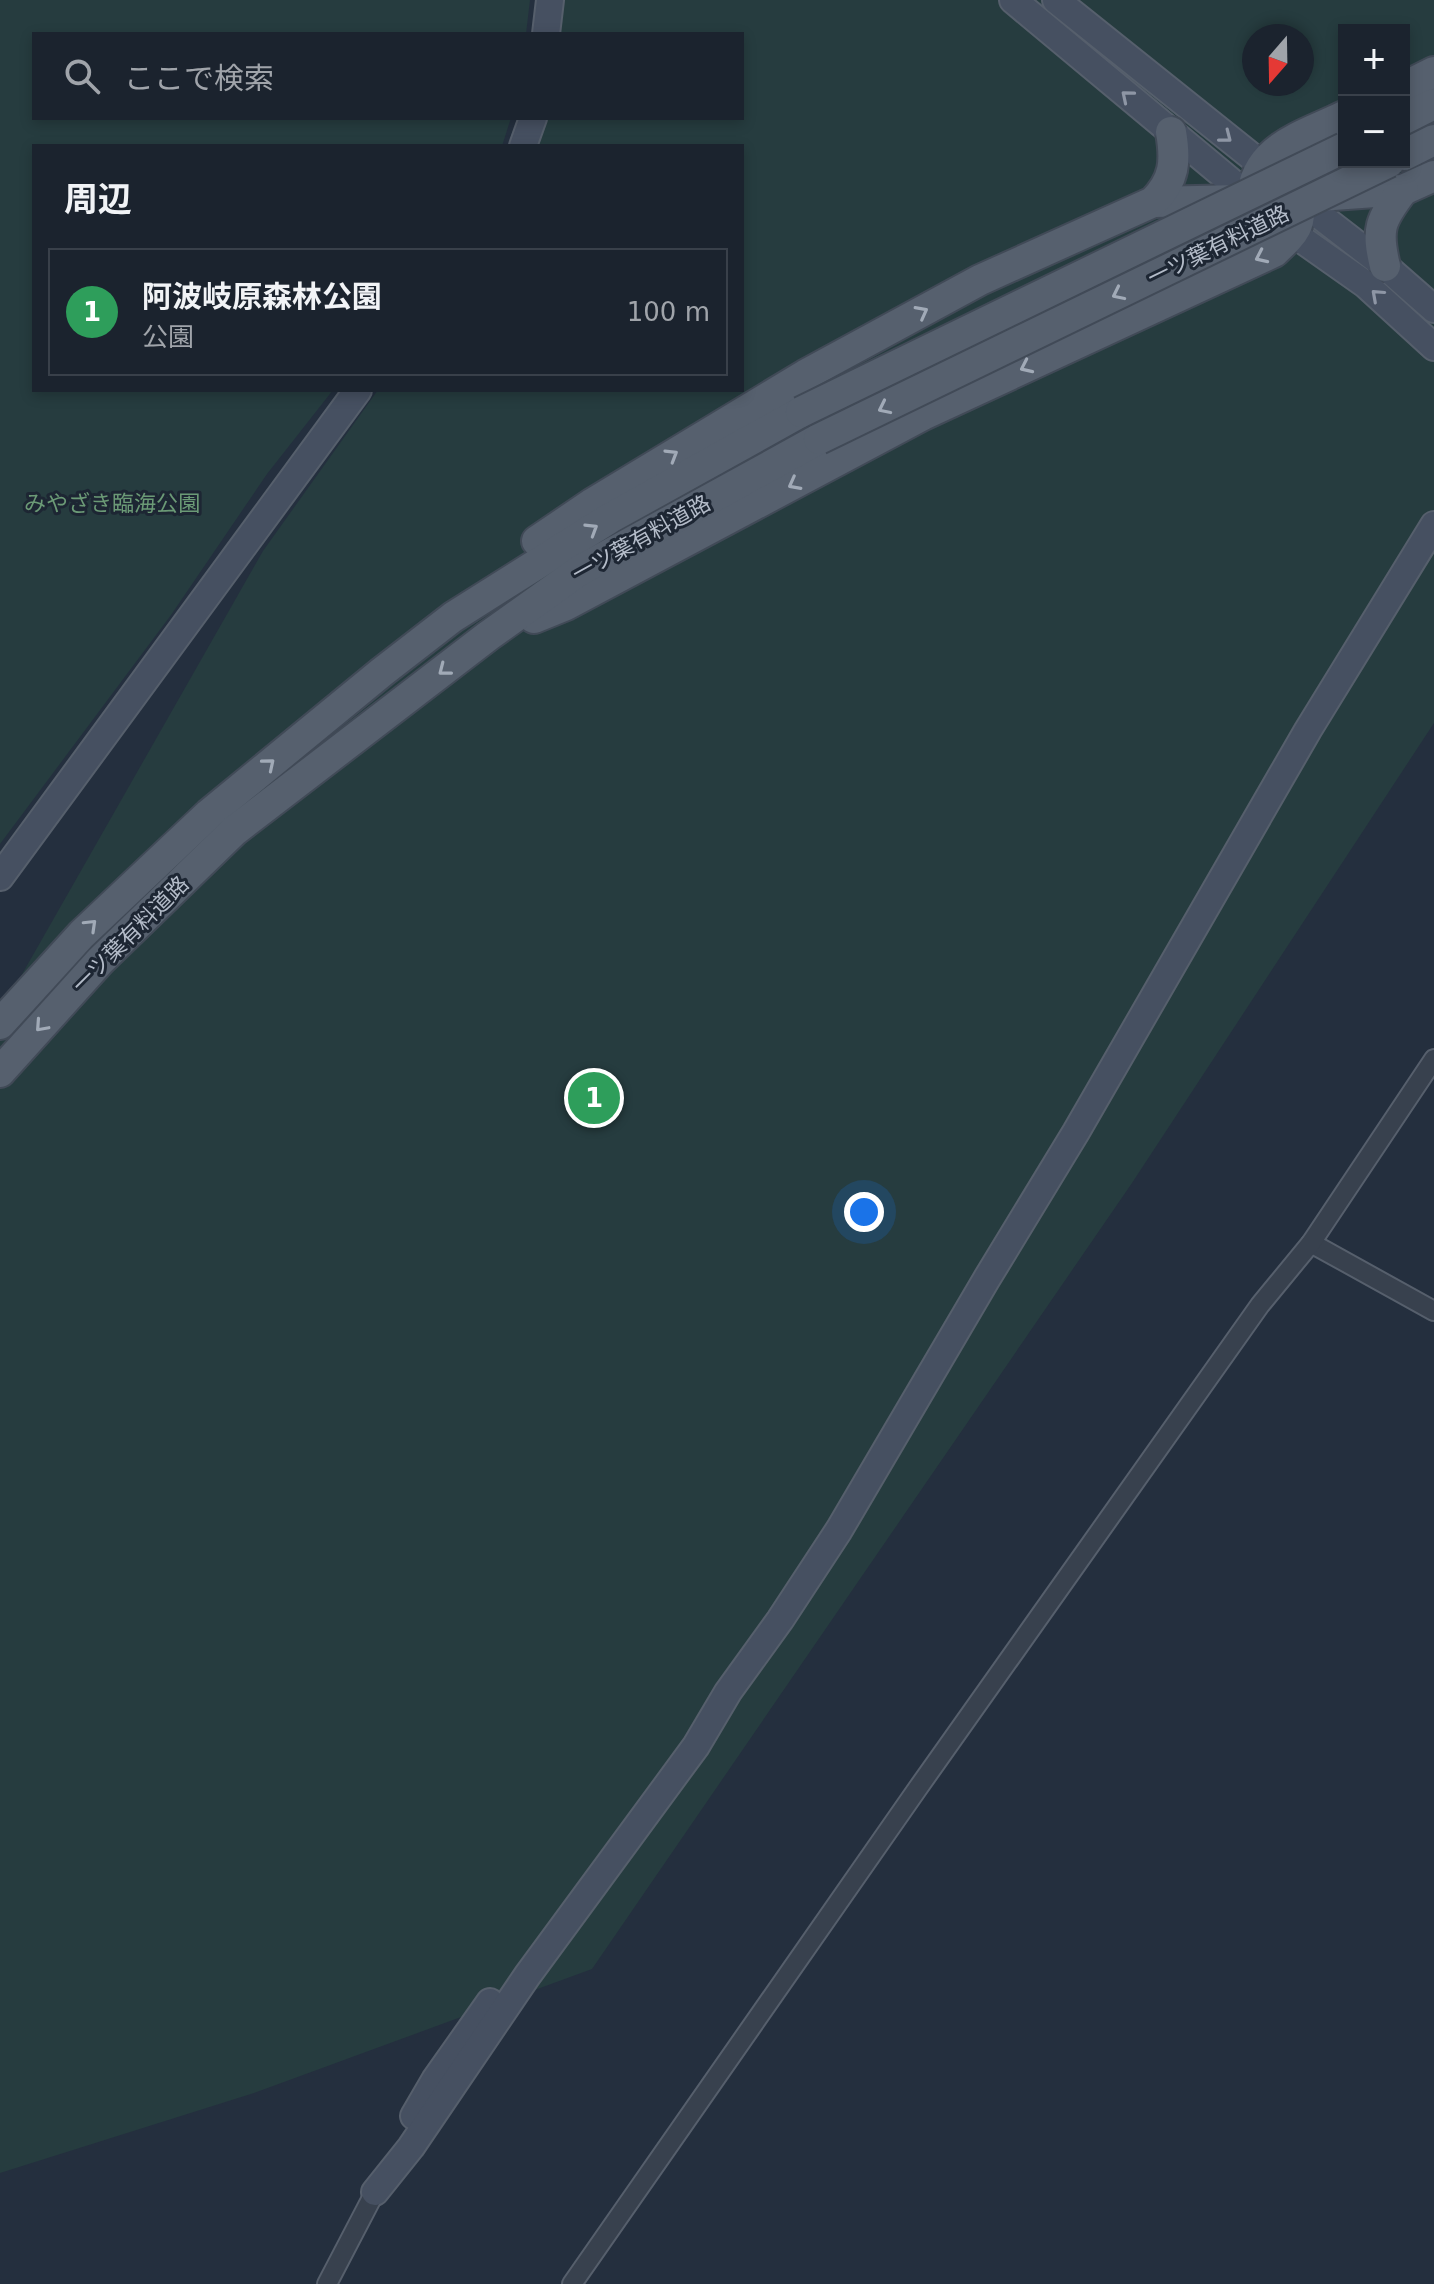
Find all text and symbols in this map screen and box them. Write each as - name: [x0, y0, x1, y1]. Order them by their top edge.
- north arrow: [1242, 24, 1314, 96]
- map controls: [1338, 24, 1410, 168]
- button: +: [1338, 24, 1410, 96]
- search box: [32, 32, 744, 120]
- icon: search: [60, 54, 104, 98]
- text: ここで検索: [124, 61, 274, 96]
- one-way arrow: [1122, 91, 1137, 106]
- button: −: [1338, 96, 1410, 168]
- one-way arrow: [1217, 127, 1232, 141]
- text: 周辺: [64, 179, 132, 219]
- street label: 一ツ葉有料道路: [1144, 200, 1293, 290]
- one-way arrow: [1255, 248, 1270, 264]
- text: 阿波岐原森林公園: [142, 279, 382, 314]
- one-way arrow: [1111, 284, 1126, 300]
- one-way arrow: [1371, 290, 1386, 304]
- text: 1: [83, 297, 101, 327]
- text: 100 m: [627, 297, 710, 327]
- one-way arrow: [913, 306, 927, 322]
- text: 公園: [142, 322, 194, 352]
- one-way arrow: [1019, 357, 1034, 373]
- one-way arrow: [877, 398, 892, 413]
- one-way arrow: [663, 449, 678, 465]
- one-way arrow: [787, 474, 802, 489]
- street label: 一ツ葉有料道路: [568, 490, 715, 587]
- park label: みやざき臨海公園: [24, 491, 200, 516]
- one-way arrow: [583, 524, 598, 539]
- one-way arrow: [438, 660, 452, 674]
- one-way arrow: [260, 760, 275, 774]
- street label: 一ツ葉有料道路: [67, 871, 194, 998]
- one-way arrow: [82, 920, 96, 935]
- one-way arrow: [37, 1016, 51, 1031]
- pin: 1: [568, 1068, 620, 1128]
- your location: [844, 1192, 884, 1232]

